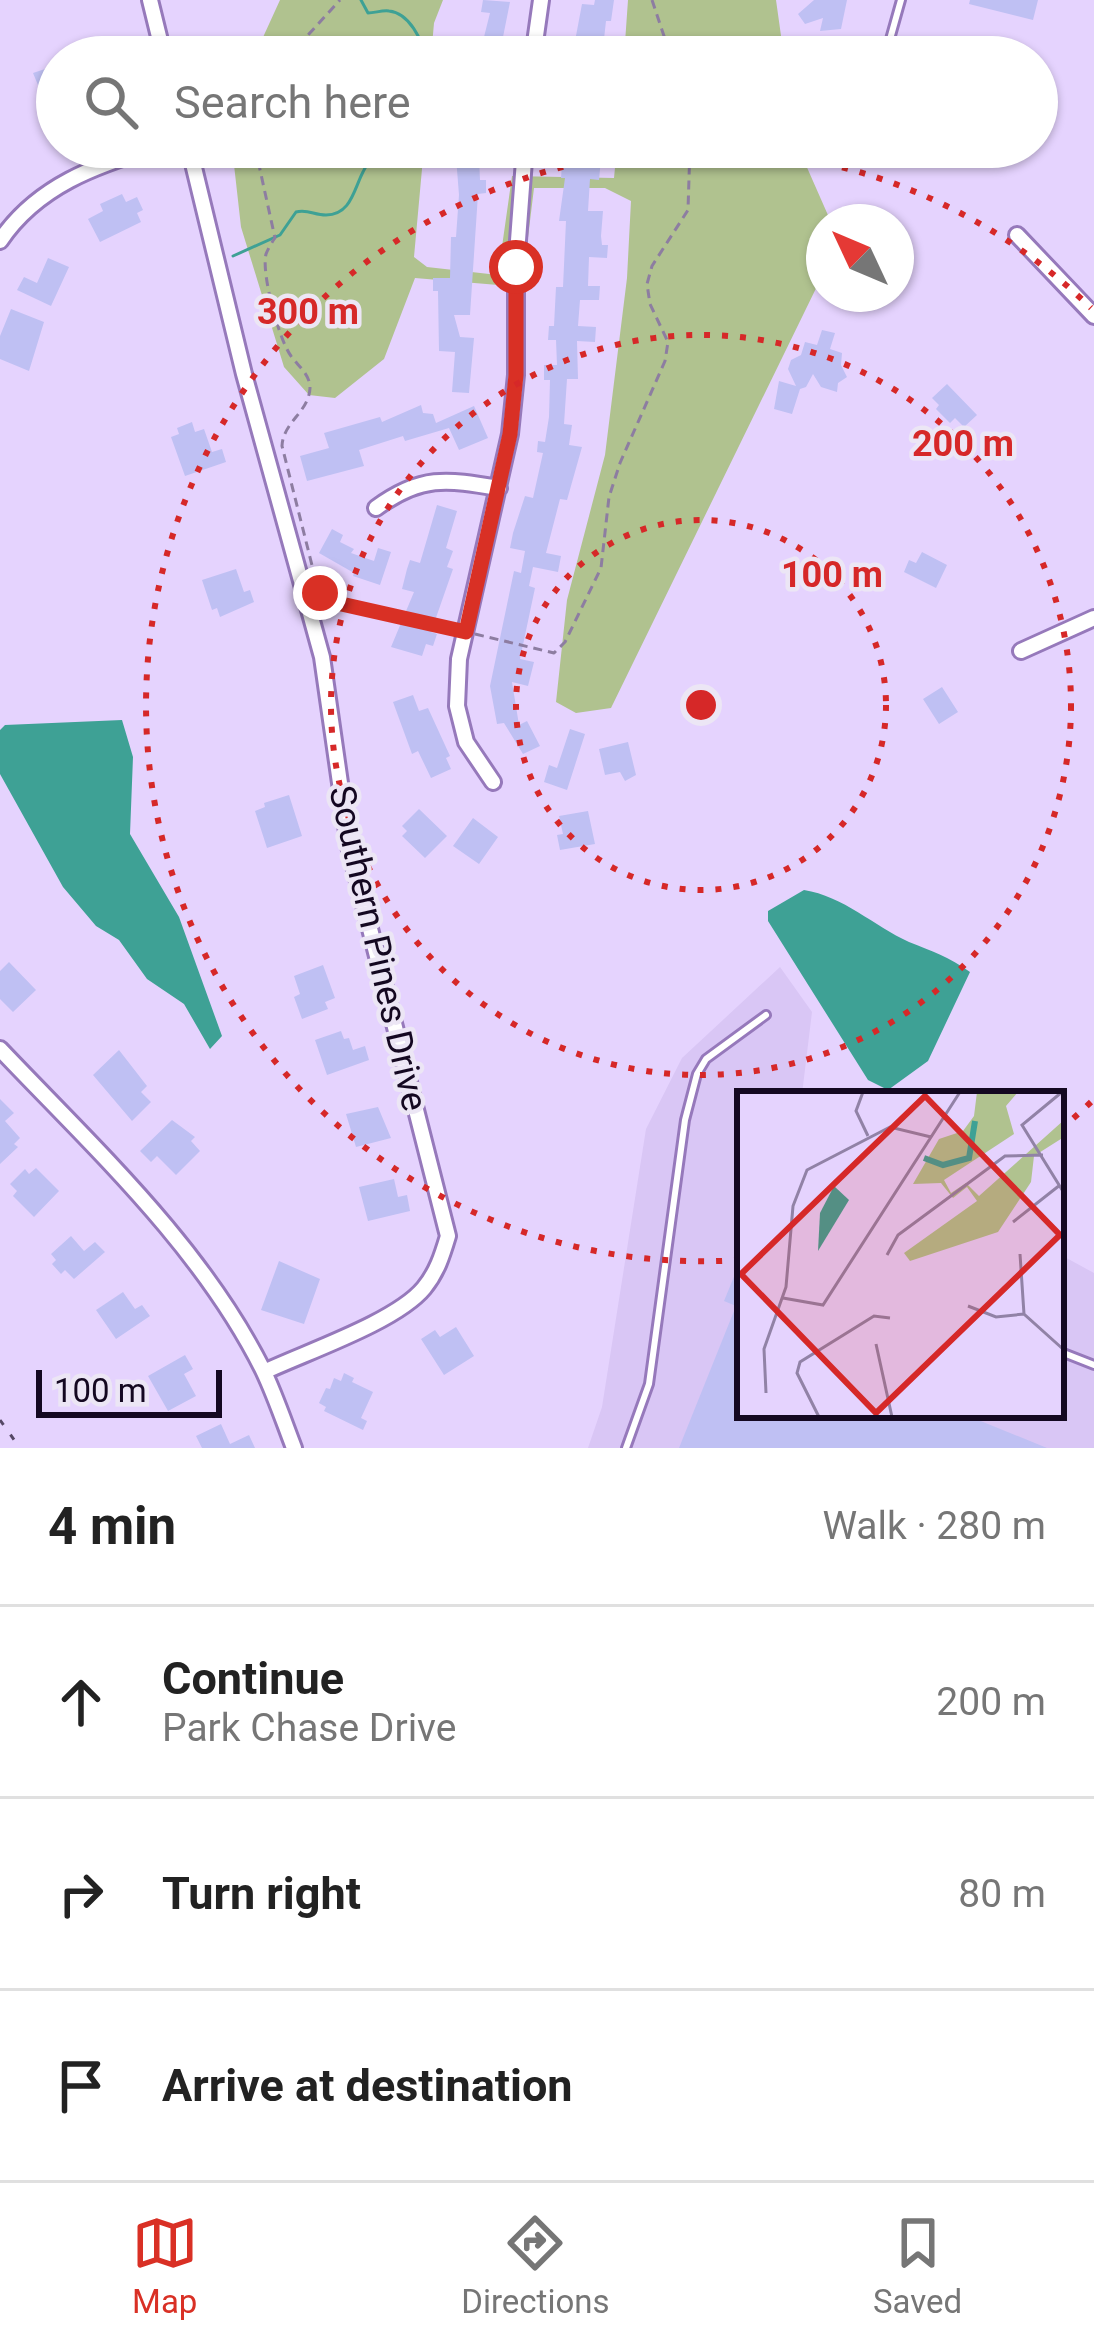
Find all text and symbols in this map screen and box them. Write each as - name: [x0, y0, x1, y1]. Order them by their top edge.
- search box: [36, 36, 1058, 168]
- icon: search: [78, 69, 144, 135]
- text: Search here: [174, 76, 411, 129]
- north arrow: [806, 204, 914, 312]
- route start: [489, 240, 543, 294]
- text: 300 m: [257, 291, 359, 333]
- text: 200 m: [912, 423, 1014, 465]
- text: 100 m: [781, 554, 883, 596]
- route end: [293, 566, 347, 620]
- centre of rings: [680, 684, 722, 726]
- street label: Southern Pines Drive: [320, 782, 436, 1115]
- inset map: [737, 1091, 1064, 1418]
- scale bar: [36, 1364, 222, 1417]
- text: 100 m: [54, 1371, 147, 1410]
- text: 4 min: [48, 1497, 176, 1556]
- text: Walk · 280 m: [822, 1503, 1046, 1549]
- text: Continue: [162, 1652, 344, 1705]
- icon: ahead: [48, 1669, 114, 1735]
- text: 200 m: [936, 1679, 1046, 1725]
- text: Park Chase Drive: [162, 1705, 456, 1751]
- icon: right: [48, 1861, 114, 1927]
- text: Turn right: [162, 1867, 361, 1920]
- text: 80 m: [958, 1871, 1046, 1917]
- icon: arrive: [48, 2053, 114, 2119]
- text: Arrive at destination: [162, 2059, 573, 2112]
- tab: Map: [132, 2210, 198, 2321]
- tab: Directions: [461, 2210, 610, 2321]
- tab: Saved: [873, 2210, 962, 2321]

